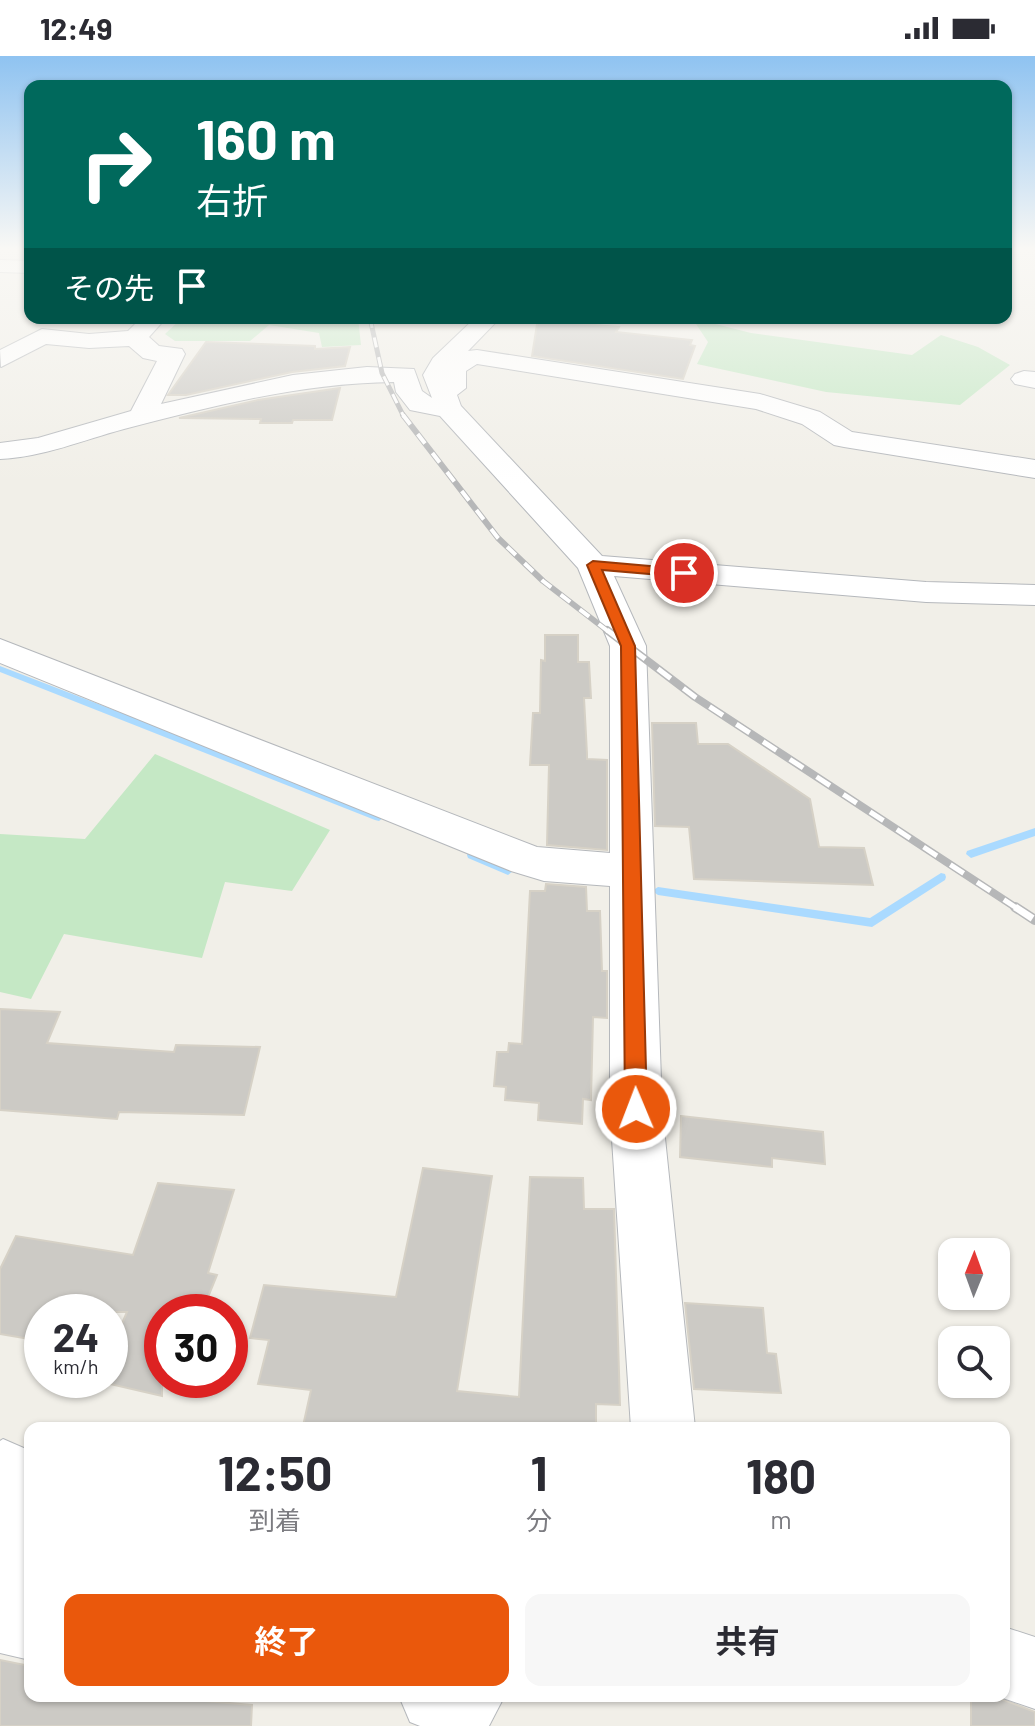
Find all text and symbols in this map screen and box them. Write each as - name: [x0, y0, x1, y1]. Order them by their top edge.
- text: 12:49: [40, 10, 112, 46]
- text: 160 m: [196, 104, 336, 171]
- icon: right: [64, 112, 168, 216]
- text: 右折: [196, 178, 268, 221]
- icon: arrive: [170, 264, 214, 308]
- text: その先: [64, 269, 154, 305]
- pin: [650, 539, 718, 607]
- icon: arrive: [662, 551, 706, 595]
- position arrow: [594, 1067, 678, 1151]
- north arrow: [938, 1238, 1010, 1310]
- map controls: [938, 1238, 1010, 1398]
- speed limit sign: 30: [144, 1294, 248, 1398]
- text: 24: [53, 1312, 99, 1360]
- button: search: [938, 1326, 1010, 1398]
- text: km/h: [53, 1354, 99, 1378]
- text: 12:50: [218, 1443, 332, 1501]
- text: 1: [531, 1443, 548, 1501]
- text: 180: [746, 1446, 816, 1504]
- text: m: [770, 1503, 792, 1534]
- text: 到着: [249, 1504, 301, 1535]
- text: 分: [526, 1504, 552, 1535]
- button: 終了: [64, 1594, 509, 1686]
- button: 共有: [525, 1594, 970, 1686]

